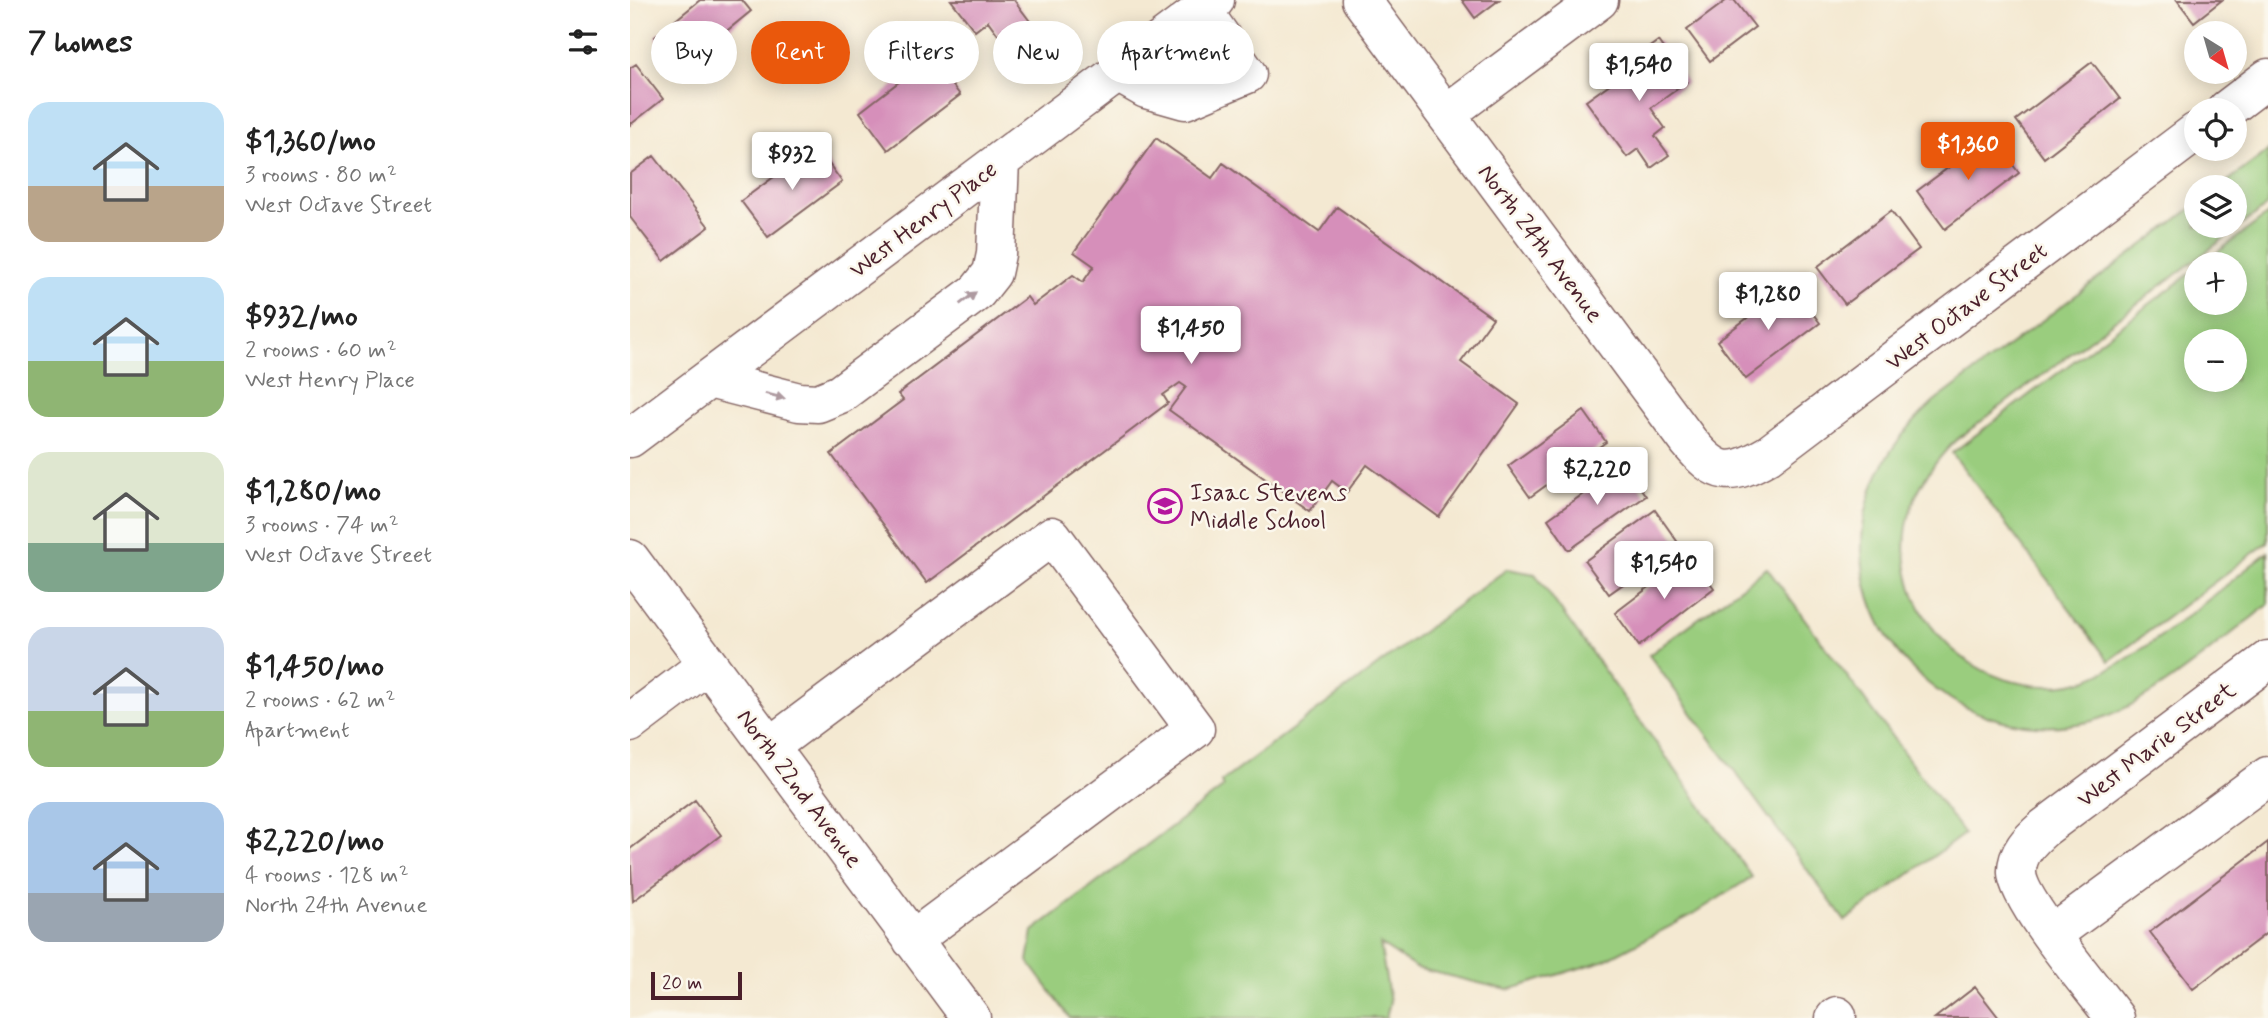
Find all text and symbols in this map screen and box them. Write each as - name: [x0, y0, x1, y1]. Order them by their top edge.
- chip: Buy: [651, 21, 737, 84]
- chip: Rent: [751, 21, 850, 84]
- chip: Filters: [864, 21, 979, 84]
- chip: New: [993, 21, 1083, 84]
- chip: Apartment: [1097, 21, 1254, 84]
- north arrow: [2184, 21, 2247, 84]
- map controls: [2184, 21, 2247, 392]
- text: 7 homes: [28, 23, 133, 62]
- icon: filters: [564, 23, 602, 61]
- pin: $1,540: [1582, 43, 1696, 103]
- text: $1,540: [1605, 51, 1673, 81]
- button: locate: [2184, 98, 2247, 161]
- text: $1,360/mo: [245, 122, 376, 161]
- pin: $1,360: [1911, 122, 2025, 182]
- icon: home: [84, 130, 168, 214]
- text: $1,360: [1937, 130, 1999, 160]
- pin: $932: [751, 132, 833, 192]
- text: $932: [768, 140, 816, 170]
- street label: West Henry Place: [844, 154, 1004, 286]
- street label: North 24th Avenue: [1470, 159, 1610, 329]
- text: 3 rooms · 80 m²: [245, 161, 397, 191]
- button: layers: [2184, 175, 2247, 238]
- text: West Octave Street: [245, 191, 432, 221]
- street label: West Octave Street: [1880, 236, 2054, 378]
- button: +: [2184, 252, 2247, 315]
- pin: $1,280: [1711, 272, 1825, 332]
- text: $1,280: [1735, 280, 1801, 310]
- one-way arrow: [959, 292, 977, 306]
- text: $932/mo: [245, 297, 358, 336]
- icon: home: [84, 305, 168, 389]
- pin: $1,450: [1134, 306, 1248, 366]
- text: $1,450: [1157, 314, 1225, 344]
- button: −: [2184, 329, 2247, 392]
- text: 2 rooms · 60 m²: [245, 336, 397, 366]
- text: West Henry Place: [245, 366, 415, 396]
- one-way arrow: [764, 391, 786, 402]
- pin: $2,220: [1540, 448, 1654, 507]
- text: $2,220: [1563, 455, 1631, 485]
- text: $1,280/mo: [245, 472, 381, 511]
- place label: Isaac Stevens Middle School: [1190, 478, 1348, 537]
- icon: home: [84, 480, 168, 564]
- school or university icon: Isaac Stevens Middle School: [1146, 487, 1184, 525]
- text: 3 rooms · 74 m²: [245, 511, 399, 541]
- text: West Octave Street: [245, 541, 432, 571]
- pin: $1,540: [1607, 542, 1721, 601]
- text: $1,540: [1630, 549, 1698, 579]
- text: $1,450/mo: [245, 647, 384, 686]
- icon: home: [84, 655, 168, 739]
- street label: West Marie Street: [2071, 675, 2243, 815]
- text: 2 rooms · 62 m²: [245, 686, 396, 716]
- street label: North 22nd Avenue: [729, 703, 869, 875]
- text: Apartment: [245, 716, 350, 746]
- text: $2,220/mo: [245, 822, 384, 861]
- icon: home: [84, 830, 168, 914]
- text: 4 rooms · 128 m²: [245, 861, 409, 891]
- text: North 24th Avenue: [245, 891, 427, 921]
- scale bar: [651, 969, 742, 1001]
- text: 20 m: [662, 971, 702, 996]

